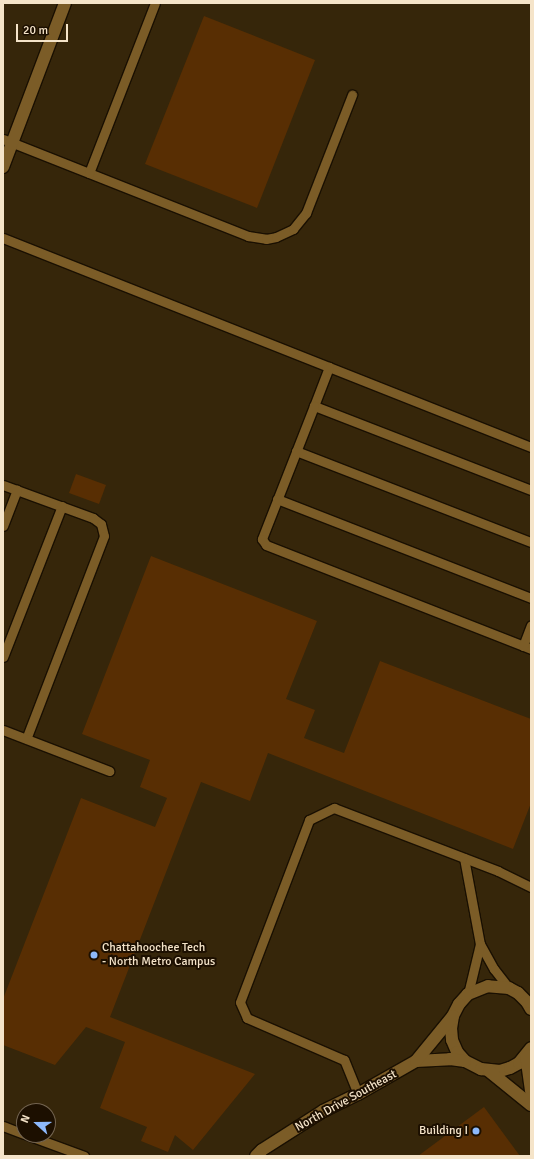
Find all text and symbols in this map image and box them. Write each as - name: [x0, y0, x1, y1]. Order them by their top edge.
- scale bar: [18, 16, 70, 42]
- text: 20 m: [23, 23, 48, 38]
- place label: Chattahoochee Tech - North Metro Campus: [102, 941, 215, 969]
- marker: Chattahoochee Tech - North Metro Campus: [89, 950, 99, 960]
- street label: North Drive Southeast: [293, 1067, 399, 1135]
- north arrow: [16, 1103, 56, 1143]
- text: N: [18, 1113, 33, 1125]
- place label: Building I: [419, 1124, 468, 1138]
- marker: Building I: [471, 1126, 481, 1136]

